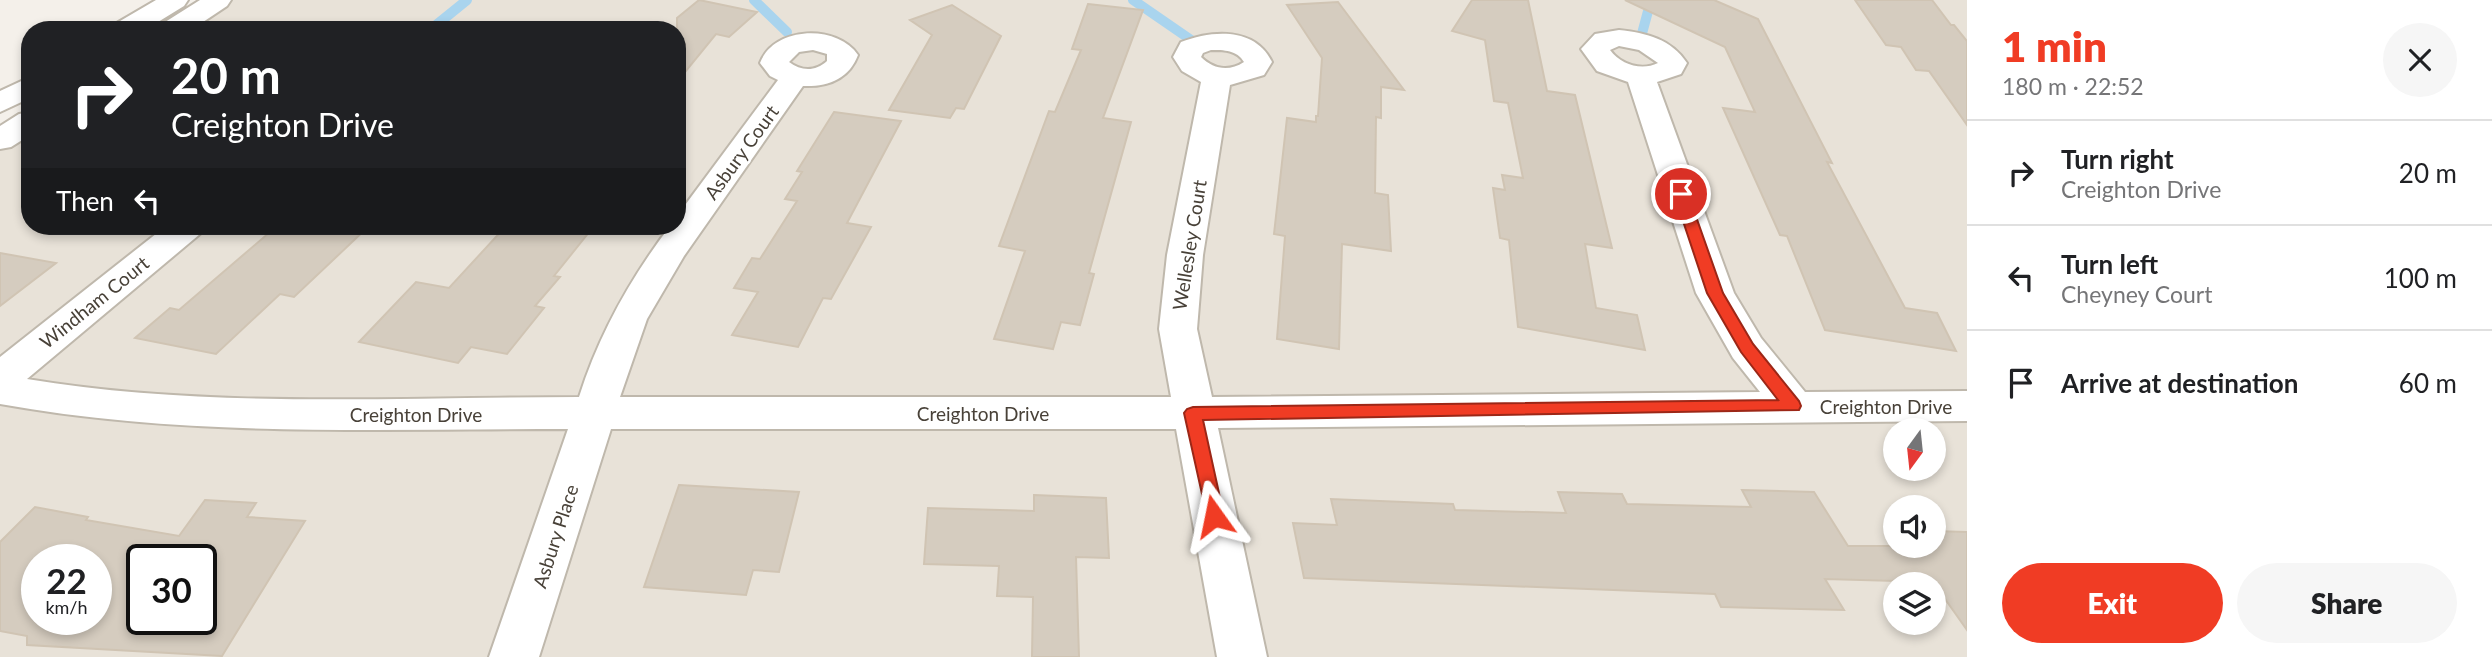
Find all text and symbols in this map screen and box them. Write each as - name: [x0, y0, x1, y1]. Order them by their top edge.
- text: 1 min: [2002, 21, 2107, 71]
- button: close: [2383, 23, 2457, 97]
- text: 20 m: [171, 46, 281, 104]
- icon: right: [56, 49, 147, 140]
- text: 180 m · 22:52: [2002, 72, 2144, 100]
- street label: Asbury Court: [699, 100, 783, 204]
- text: Creighton Drive: [171, 105, 394, 144]
- text: Turn right: [2061, 143, 2174, 175]
- icon: right: [2002, 154, 2040, 192]
- text: 20 m: [2399, 157, 2457, 189]
- pin: [1651, 164, 1711, 224]
- icon: arrive: [1662, 175, 1700, 213]
- text: Creighton Drive: [2061, 175, 2221, 203]
- street label: Wellesley Court: [1167, 178, 1211, 312]
- icon: left: [128, 182, 166, 220]
- text: Then: [56, 185, 114, 217]
- text: Turn left: [2061, 248, 2158, 280]
- street label: Windham Court: [35, 251, 153, 353]
- icon: left: [2002, 259, 2040, 297]
- text: 100 m: [2384, 262, 2457, 294]
- text: Cheyney Court: [2061, 280, 2212, 308]
- icon: arrive: [2002, 364, 2040, 402]
- text: Arrive at destination: [2061, 367, 2298, 399]
- text: 60 m: [2399, 367, 2457, 399]
- street label: Creighton Drive: [1820, 395, 1952, 418]
- street label: Creighton Drive: [917, 402, 1049, 425]
- street label: Creighton Drive: [350, 403, 482, 426]
- north arrow: [1883, 418, 1946, 481]
- map controls: [1883, 418, 1946, 635]
- position arrow: [1177, 479, 1251, 553]
- street label: Asbury Place: [527, 481, 583, 591]
- button: sound: [1883, 495, 1946, 558]
- speed limit sign: 30: [126, 544, 217, 635]
- text: 22: [46, 559, 87, 601]
- button: Exit: [2002, 563, 2223, 643]
- button: Share: [2237, 563, 2457, 643]
- button: layers: [1883, 572, 1946, 635]
- text: km/h: [45, 596, 88, 618]

